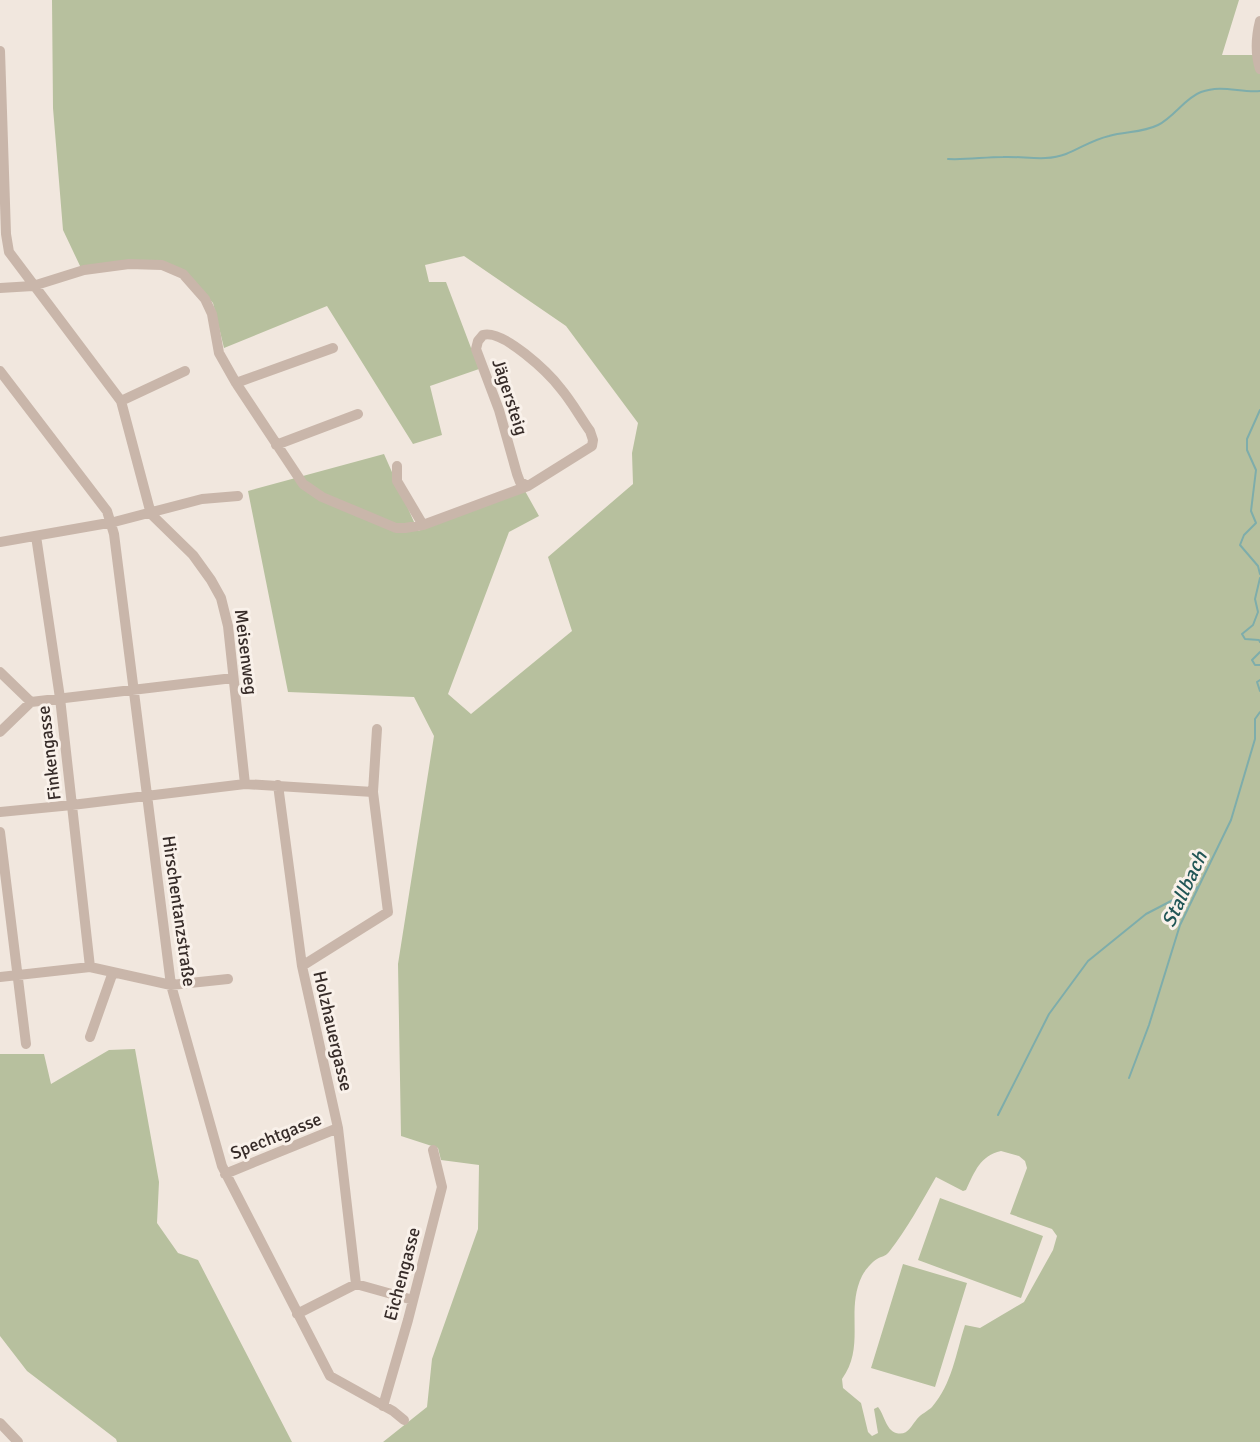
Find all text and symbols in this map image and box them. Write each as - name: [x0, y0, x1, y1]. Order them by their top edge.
- street label: Jägersteig: [487, 356, 533, 438]
- street label: Meisenweg: [230, 608, 262, 696]
- street label: Finkengasse: [32, 705, 66, 801]
- street label: Hirschentanzstraße: [158, 834, 200, 988]
- water label: Stallbach: [1156, 846, 1213, 931]
- street label: Holzhauergasse: [308, 969, 358, 1093]
- street label: Spechtgasse: [227, 1108, 325, 1164]
- street label: Eichengasse: [379, 1225, 425, 1323]

